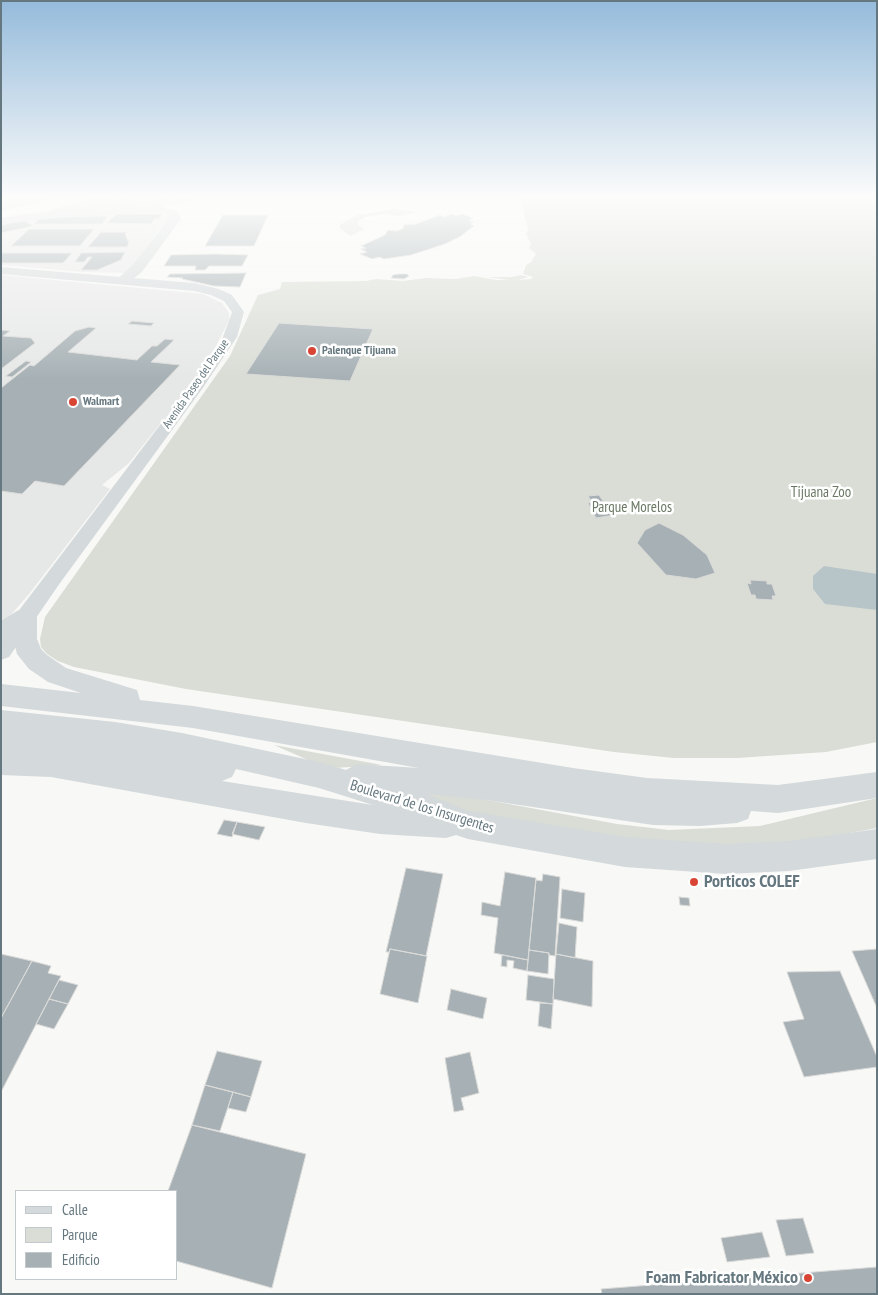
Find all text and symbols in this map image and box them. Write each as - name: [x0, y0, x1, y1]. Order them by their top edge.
- street label: Avenida Paseo del Parque: [160, 337, 232, 431]
- place label: Palenque Tijuana: [322, 344, 396, 358]
- marker: Palenque Tijuana: [306, 345, 318, 357]
- place label: Walmart: [83, 395, 119, 409]
- marker: Walmart: [67, 396, 79, 408]
- park label: Tijuana Zoo: [791, 484, 851, 502]
- park label: Parque Morelos: [592, 499, 672, 517]
- street label: Boulevard de los Insurgentes: [348, 777, 496, 837]
- place label: Porticos COLEF: [704, 871, 800, 893]
- marker: Porticos COLEF: [688, 876, 700, 888]
- legend: [15, 1190, 178, 1280]
- text: Calle: [62, 1200, 88, 1219]
- text: Parque: [62, 1225, 98, 1244]
- text: Edificio: [62, 1250, 100, 1269]
- place label: Foam Fabricator México: [646, 1267, 798, 1289]
- marker: Foam Fabricator México: [802, 1272, 814, 1284]

